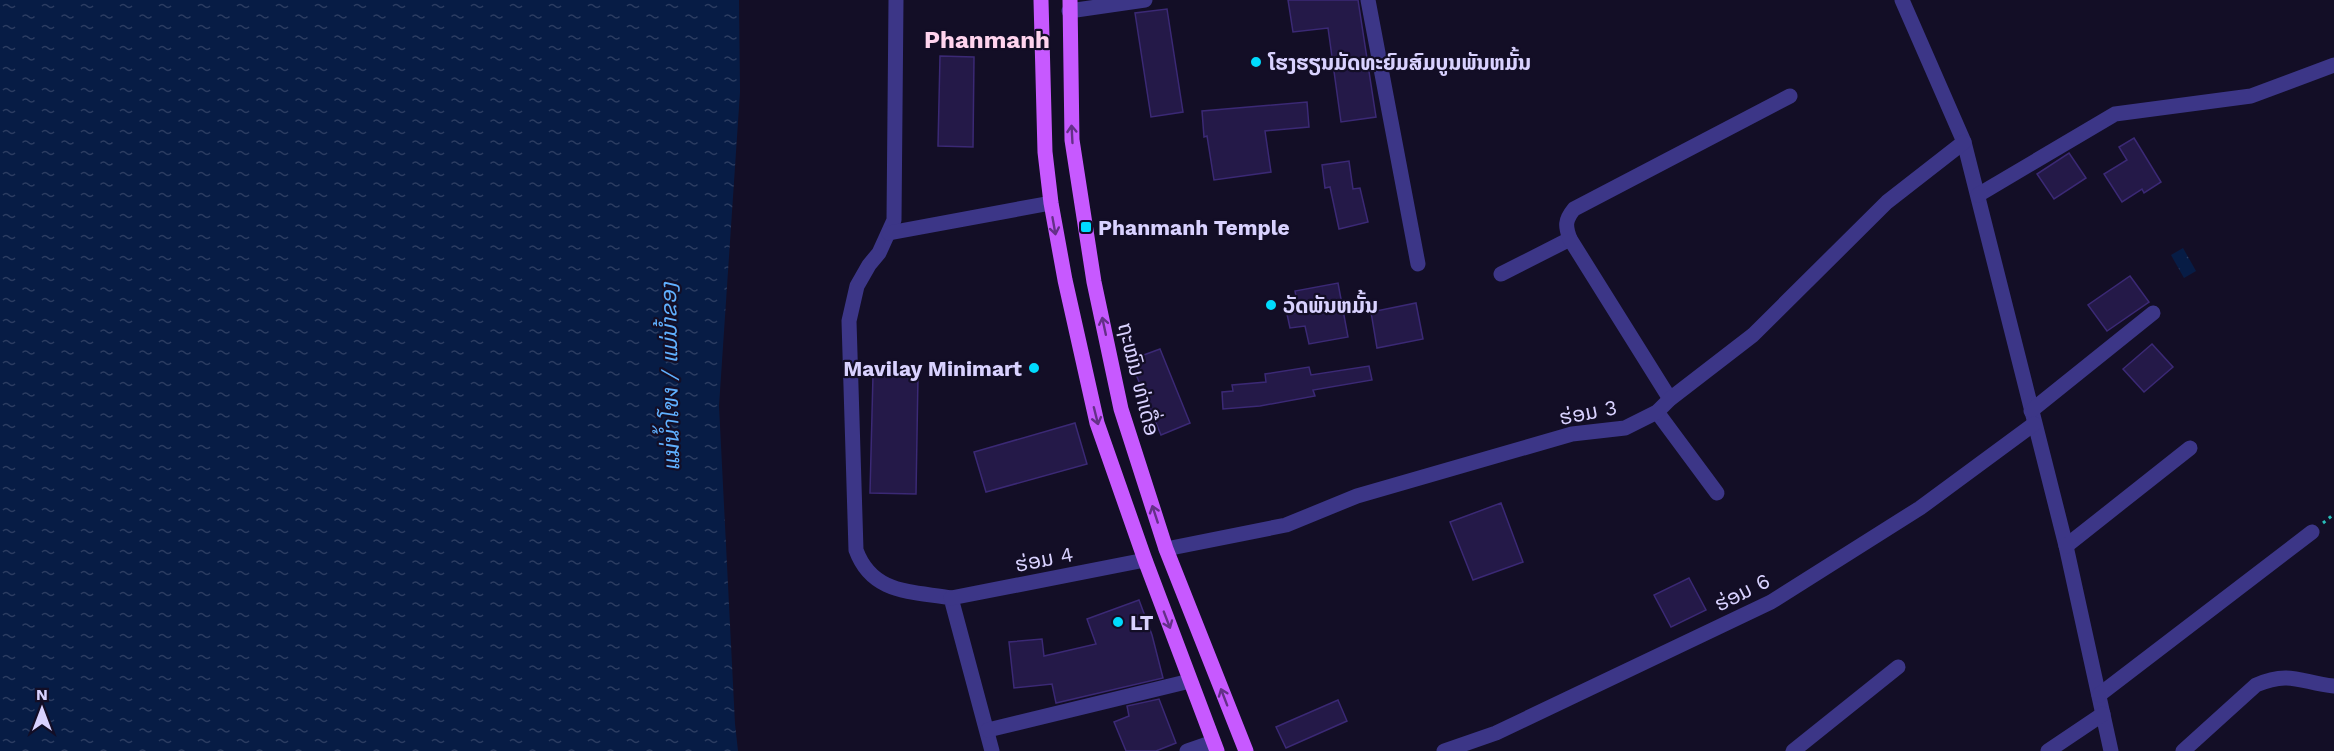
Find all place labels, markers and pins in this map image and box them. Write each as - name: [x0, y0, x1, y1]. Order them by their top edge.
- place label: ໂຮງຮຽນມັດທະຍົມສົມບູນພັນຫມັ້ນ: [1267, 46, 1531, 76]
- marker: ໂຮງຮຽນມັດທະຍົມສົມບູນພັນຫມັ້ນ: [1249, 55, 1263, 69]
- place label: Phanmanh Temple: [1098, 215, 1290, 240]
- marker: Phanmanh Temple: [1079, 220, 1093, 234]
- place label: ວັດພັນຫມັ້ນ: [1283, 289, 1378, 318]
- marker: ວັດພັນຫມັ້ນ: [1264, 298, 1278, 312]
- place label: Mavilay Minimart: [843, 356, 1022, 381]
- marker: Mavilay Minimart: [1027, 361, 1041, 375]
- place label: LT: [1130, 610, 1154, 635]
- marker: LT: [1111, 615, 1125, 629]

